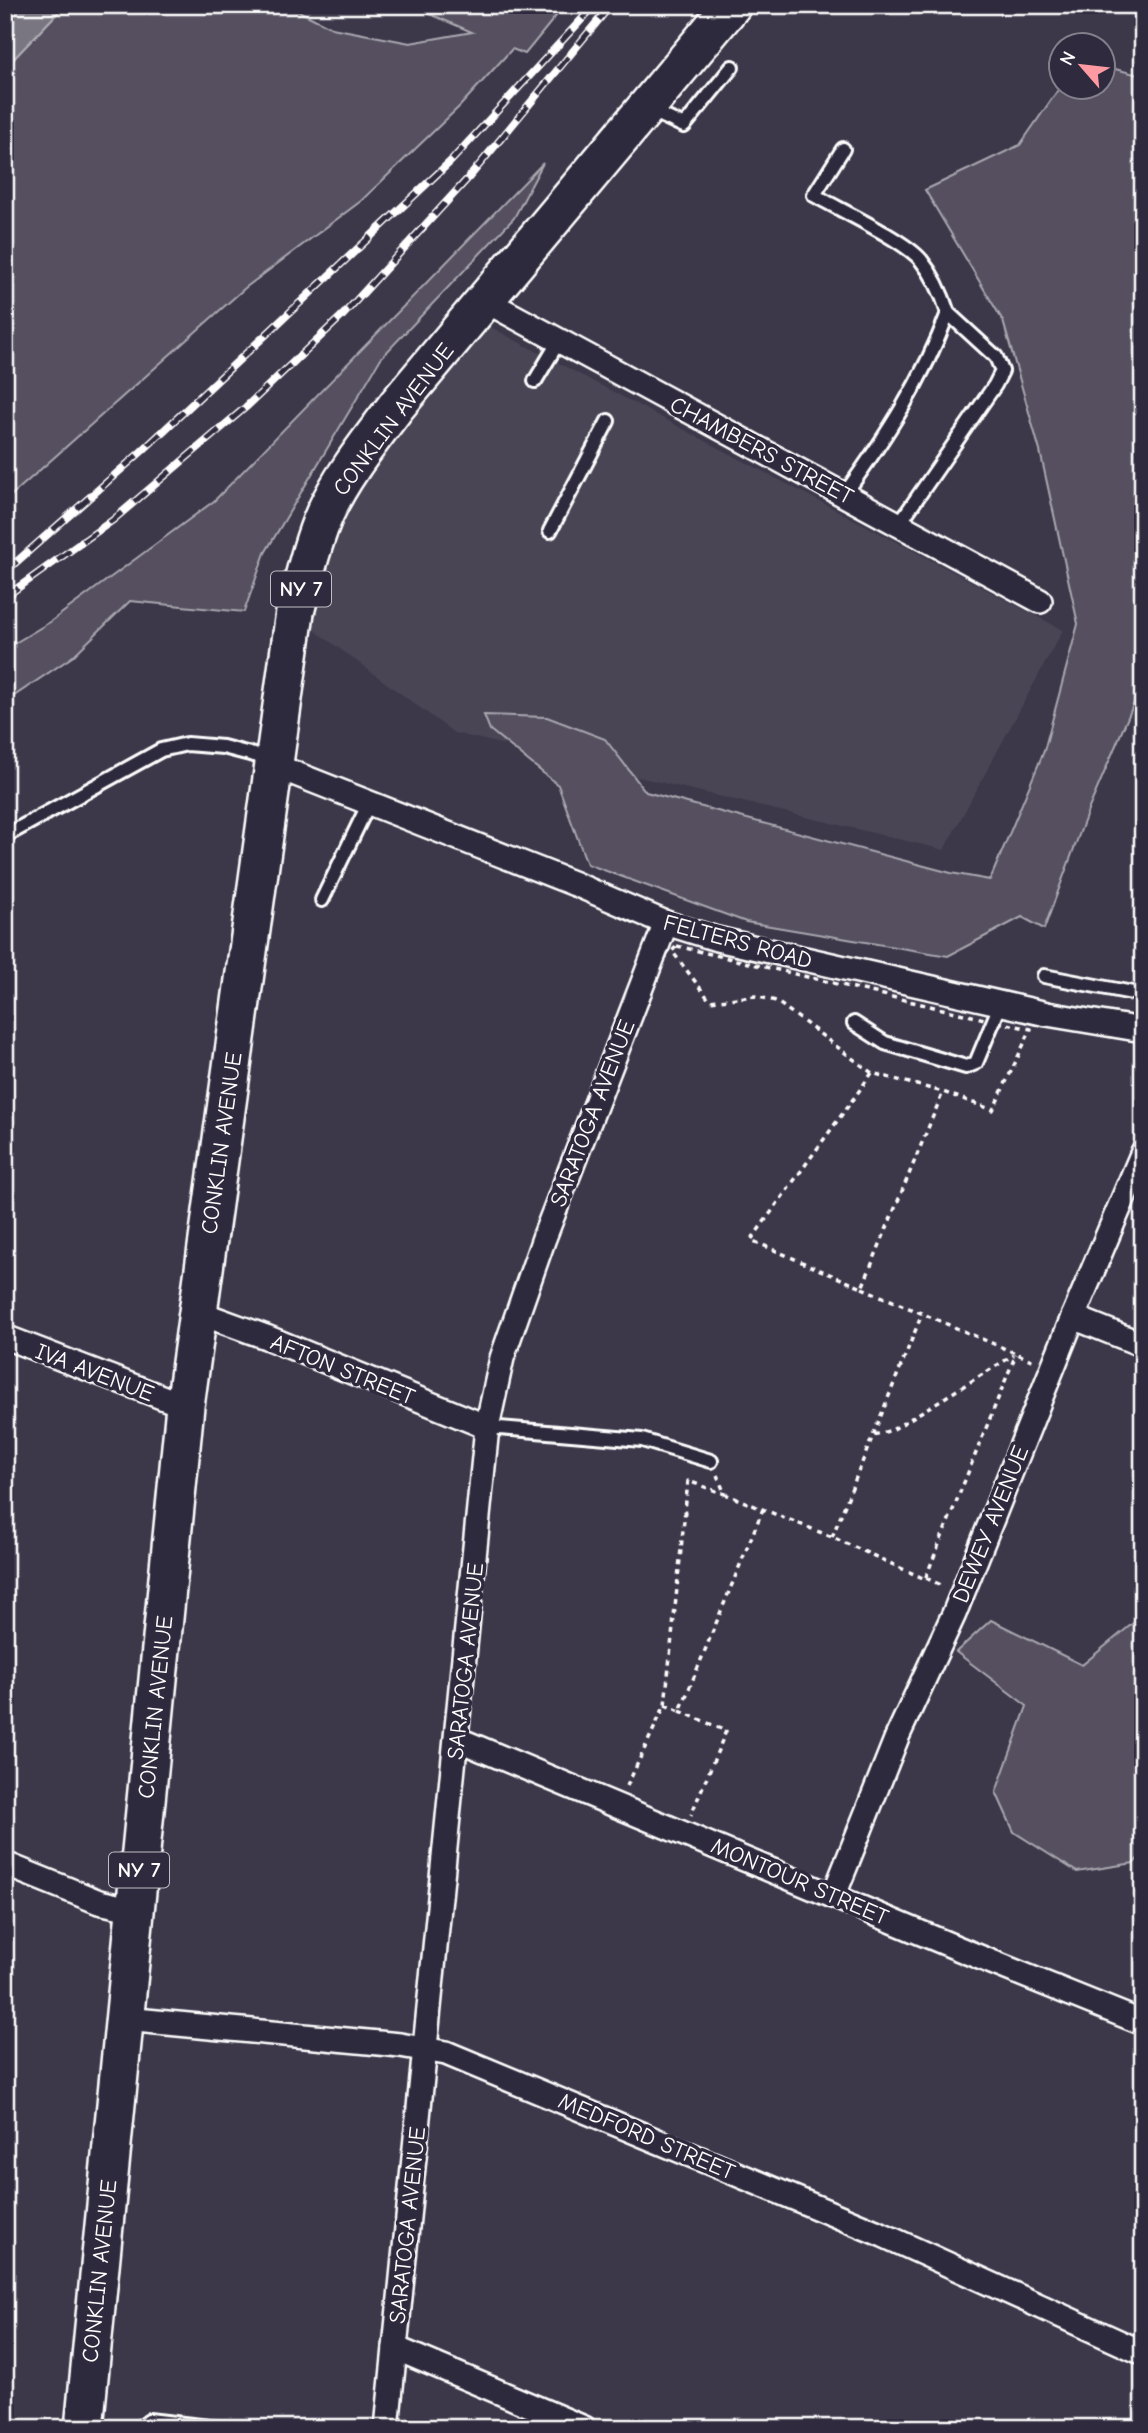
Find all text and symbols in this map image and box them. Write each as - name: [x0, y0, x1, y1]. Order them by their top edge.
- north arrow: [1046, 32, 1116, 102]
- text: N: [1055, 48, 1080, 69]
- street label: CONKLIN AVENUE: [327, 338, 460, 501]
- street label: CHAMBERS STREET: [665, 391, 858, 510]
- road number: NY 7: [271, 572, 331, 606]
- street label: FELTERS ROAD: [661, 909, 815, 974]
- street label: SARATOGA AVENUE: [544, 1016, 641, 1210]
- street label: CONKLIN AVENUE: [195, 1050, 248, 1236]
- street label: AFTON STREET: [267, 1328, 419, 1411]
- street label: IVA AVENUE: [32, 1338, 158, 1407]
- street label: DEWEY AVENUE: [947, 1442, 1034, 1607]
- street label: SARATOGA AVENUE: [442, 1561, 489, 1761]
- street label: CONKLIN AVENUE: [132, 1614, 179, 1800]
- street label: MONTOUR STREET: [707, 1832, 893, 1931]
- road number: NY 7: [109, 1853, 169, 1888]
- street label: MEDFORD STREET: [554, 2087, 739, 2186]
- street label: SARATOGA AVENUE: [384, 2125, 431, 2325]
- street label: CONKLIN AVENUE: [76, 2178, 123, 2364]

